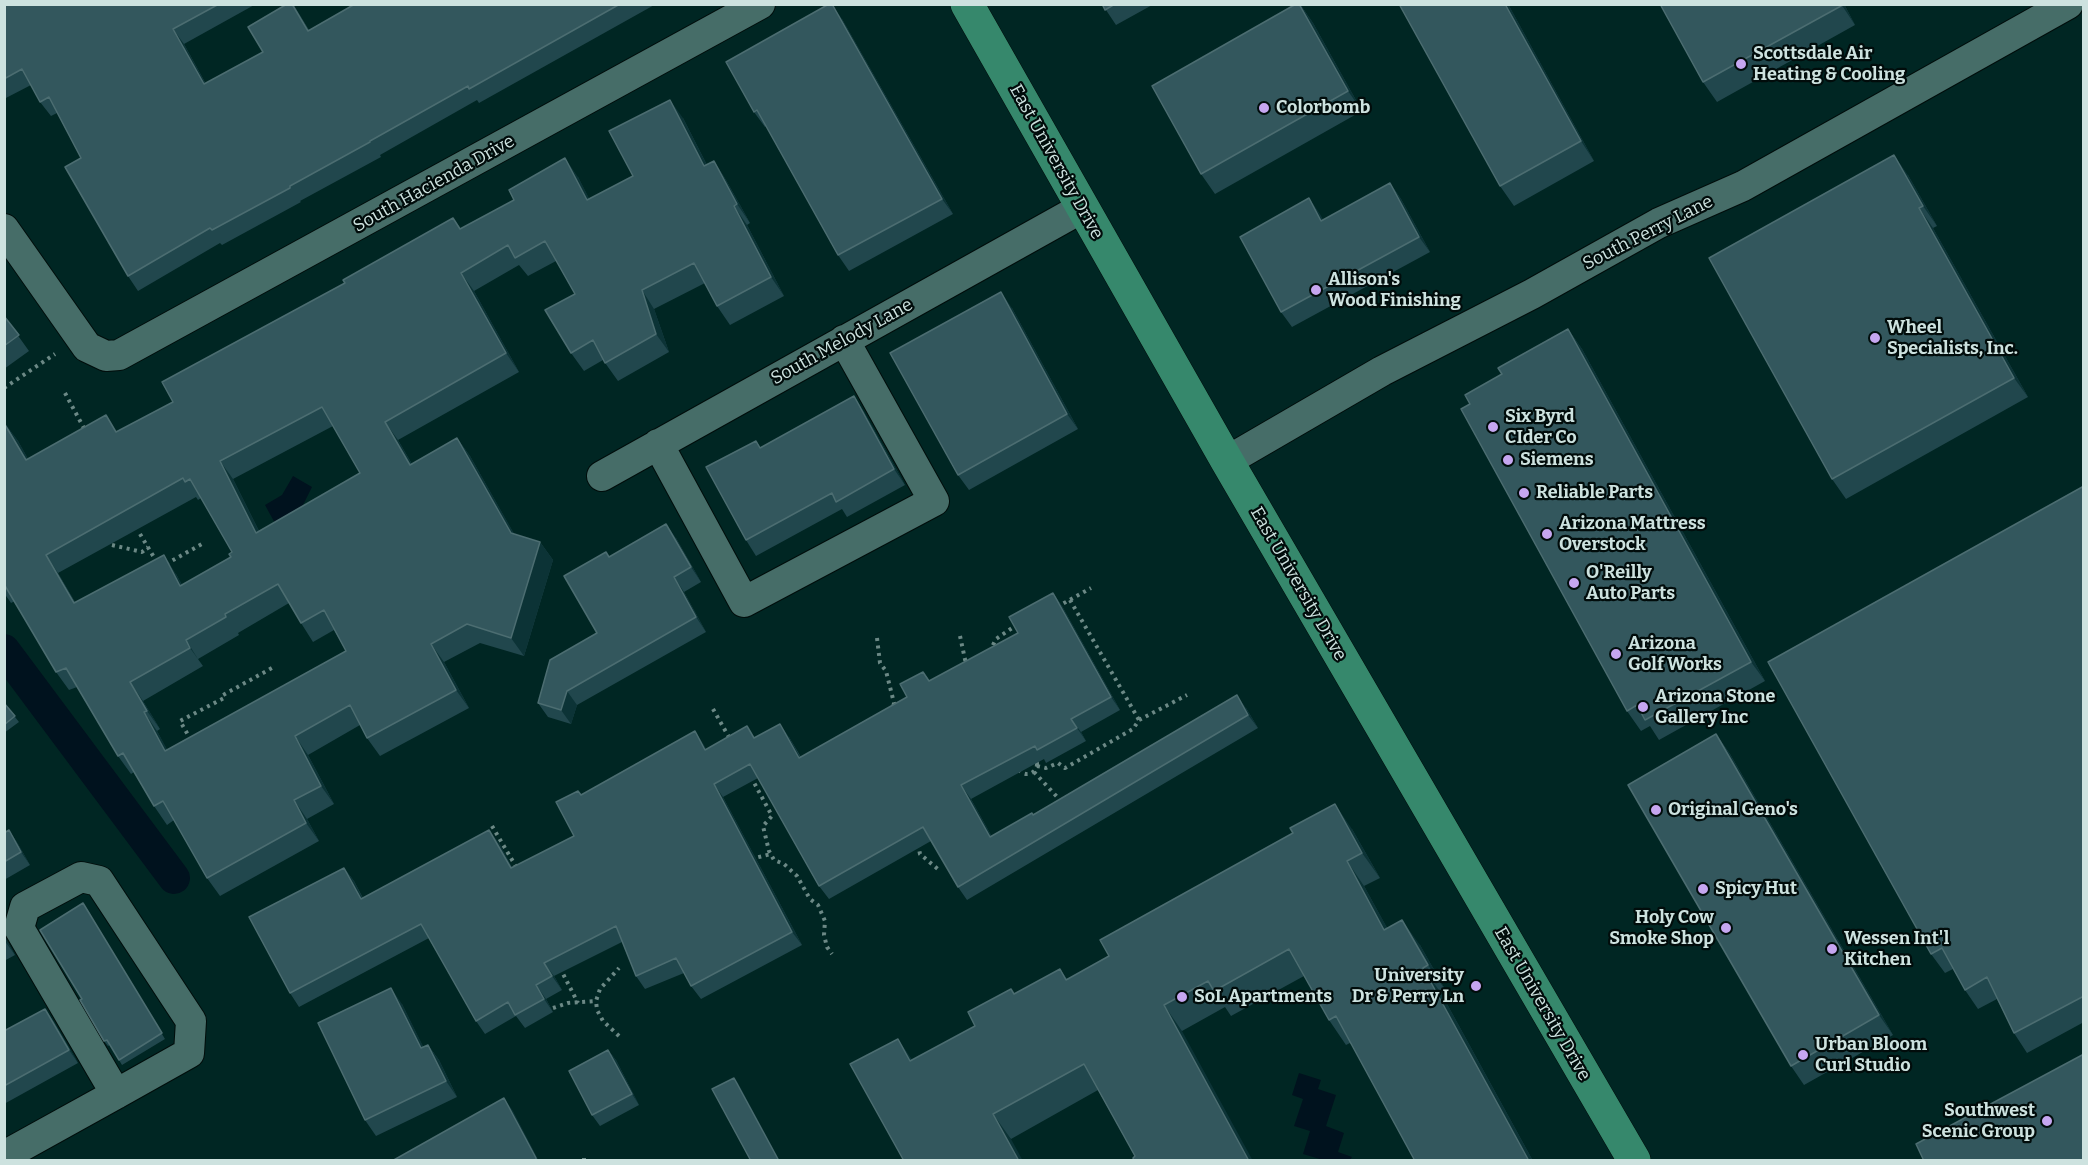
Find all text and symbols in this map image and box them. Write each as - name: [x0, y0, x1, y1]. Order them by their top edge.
- place label: Scottsdale Air Heating & Cooling: [1753, 43, 1905, 86]
- marker: Scottsdale Air Heating & Cooling: [1734, 57, 1748, 71]
- street label: East University Drive: [1004, 81, 1108, 243]
- place label: Colorbomb: [1276, 97, 1370, 119]
- marker: Colorbomb: [1257, 101, 1271, 115]
- street label: South Hacienda Drive: [350, 131, 518, 237]
- street label: South Perry Lane: [1579, 191, 1717, 275]
- place label: Allison's Wood Finishing: [1328, 269, 1461, 312]
- marker: Allison's Wood Finishing: [1309, 283, 1323, 297]
- street label: South Melody Lane: [767, 294, 917, 390]
- place label: Wheel Specialists, Inc.: [1887, 317, 2018, 360]
- marker: Wheel Specialists, Inc.: [1868, 331, 1882, 345]
- place label: Six Byrd CIder Co: [1505, 406, 1577, 448]
- marker: Six Byrd CIder Co: [1486, 420, 1500, 434]
- place label: Siemens: [1520, 449, 1594, 471]
- marker: Siemens: [1501, 453, 1515, 467]
- place label: Reliable Parts: [1536, 482, 1653, 504]
- marker: Reliable Parts: [1517, 486, 1531, 500]
- street label: East University Drive: [1245, 503, 1351, 665]
- place label: Arizona Mattress Overstock: [1559, 513, 1706, 556]
- marker: Arizona Mattress Overstock: [1540, 527, 1554, 541]
- place label: O'Reilly Auto Parts: [1586, 562, 1675, 604]
- marker: O'Reilly Auto Parts: [1567, 576, 1581, 590]
- place label: Arizona Golf Works: [1628, 633, 1722, 676]
- marker: Arizona Golf Works: [1609, 647, 1623, 661]
- place label: Arizona Stone Gallery Inc: [1655, 686, 1775, 728]
- marker: Arizona Stone Gallery Inc: [1636, 700, 1650, 714]
- place label: Original Geno's: [1668, 799, 1798, 821]
- marker: Original Geno's: [1649, 803, 1663, 817]
- place label: Spicy Hut: [1715, 878, 1797, 900]
- marker: Spicy Hut: [1696, 882, 1710, 896]
- place label: Holy Cow Smoke Shop: [1609, 907, 1714, 950]
- marker: Holy Cow Smoke Shop: [1719, 921, 1733, 935]
- street label: East University Drive: [1489, 923, 1595, 1085]
- place label: Wessen Int'l Kitchen: [1844, 928, 1949, 970]
- marker: Wessen Int'l Kitchen: [1825, 942, 1839, 956]
- place label: University Dr & Perry Ln: [1352, 965, 1464, 1008]
- marker: University Dr & Perry Ln: [1469, 979, 1483, 993]
- place label: SoL Apartments: [1194, 986, 1332, 1008]
- marker: SoL Apartments: [1175, 990, 1189, 1004]
- place label: Urban Bloom Curl Studio: [1815, 1034, 1927, 1076]
- marker: Urban Bloom Curl Studio: [1796, 1048, 1810, 1062]
- place label: Southwest Scenic Group: [1922, 1100, 2035, 1142]
- marker: Southwest Scenic Group: [2040, 1114, 2054, 1128]

